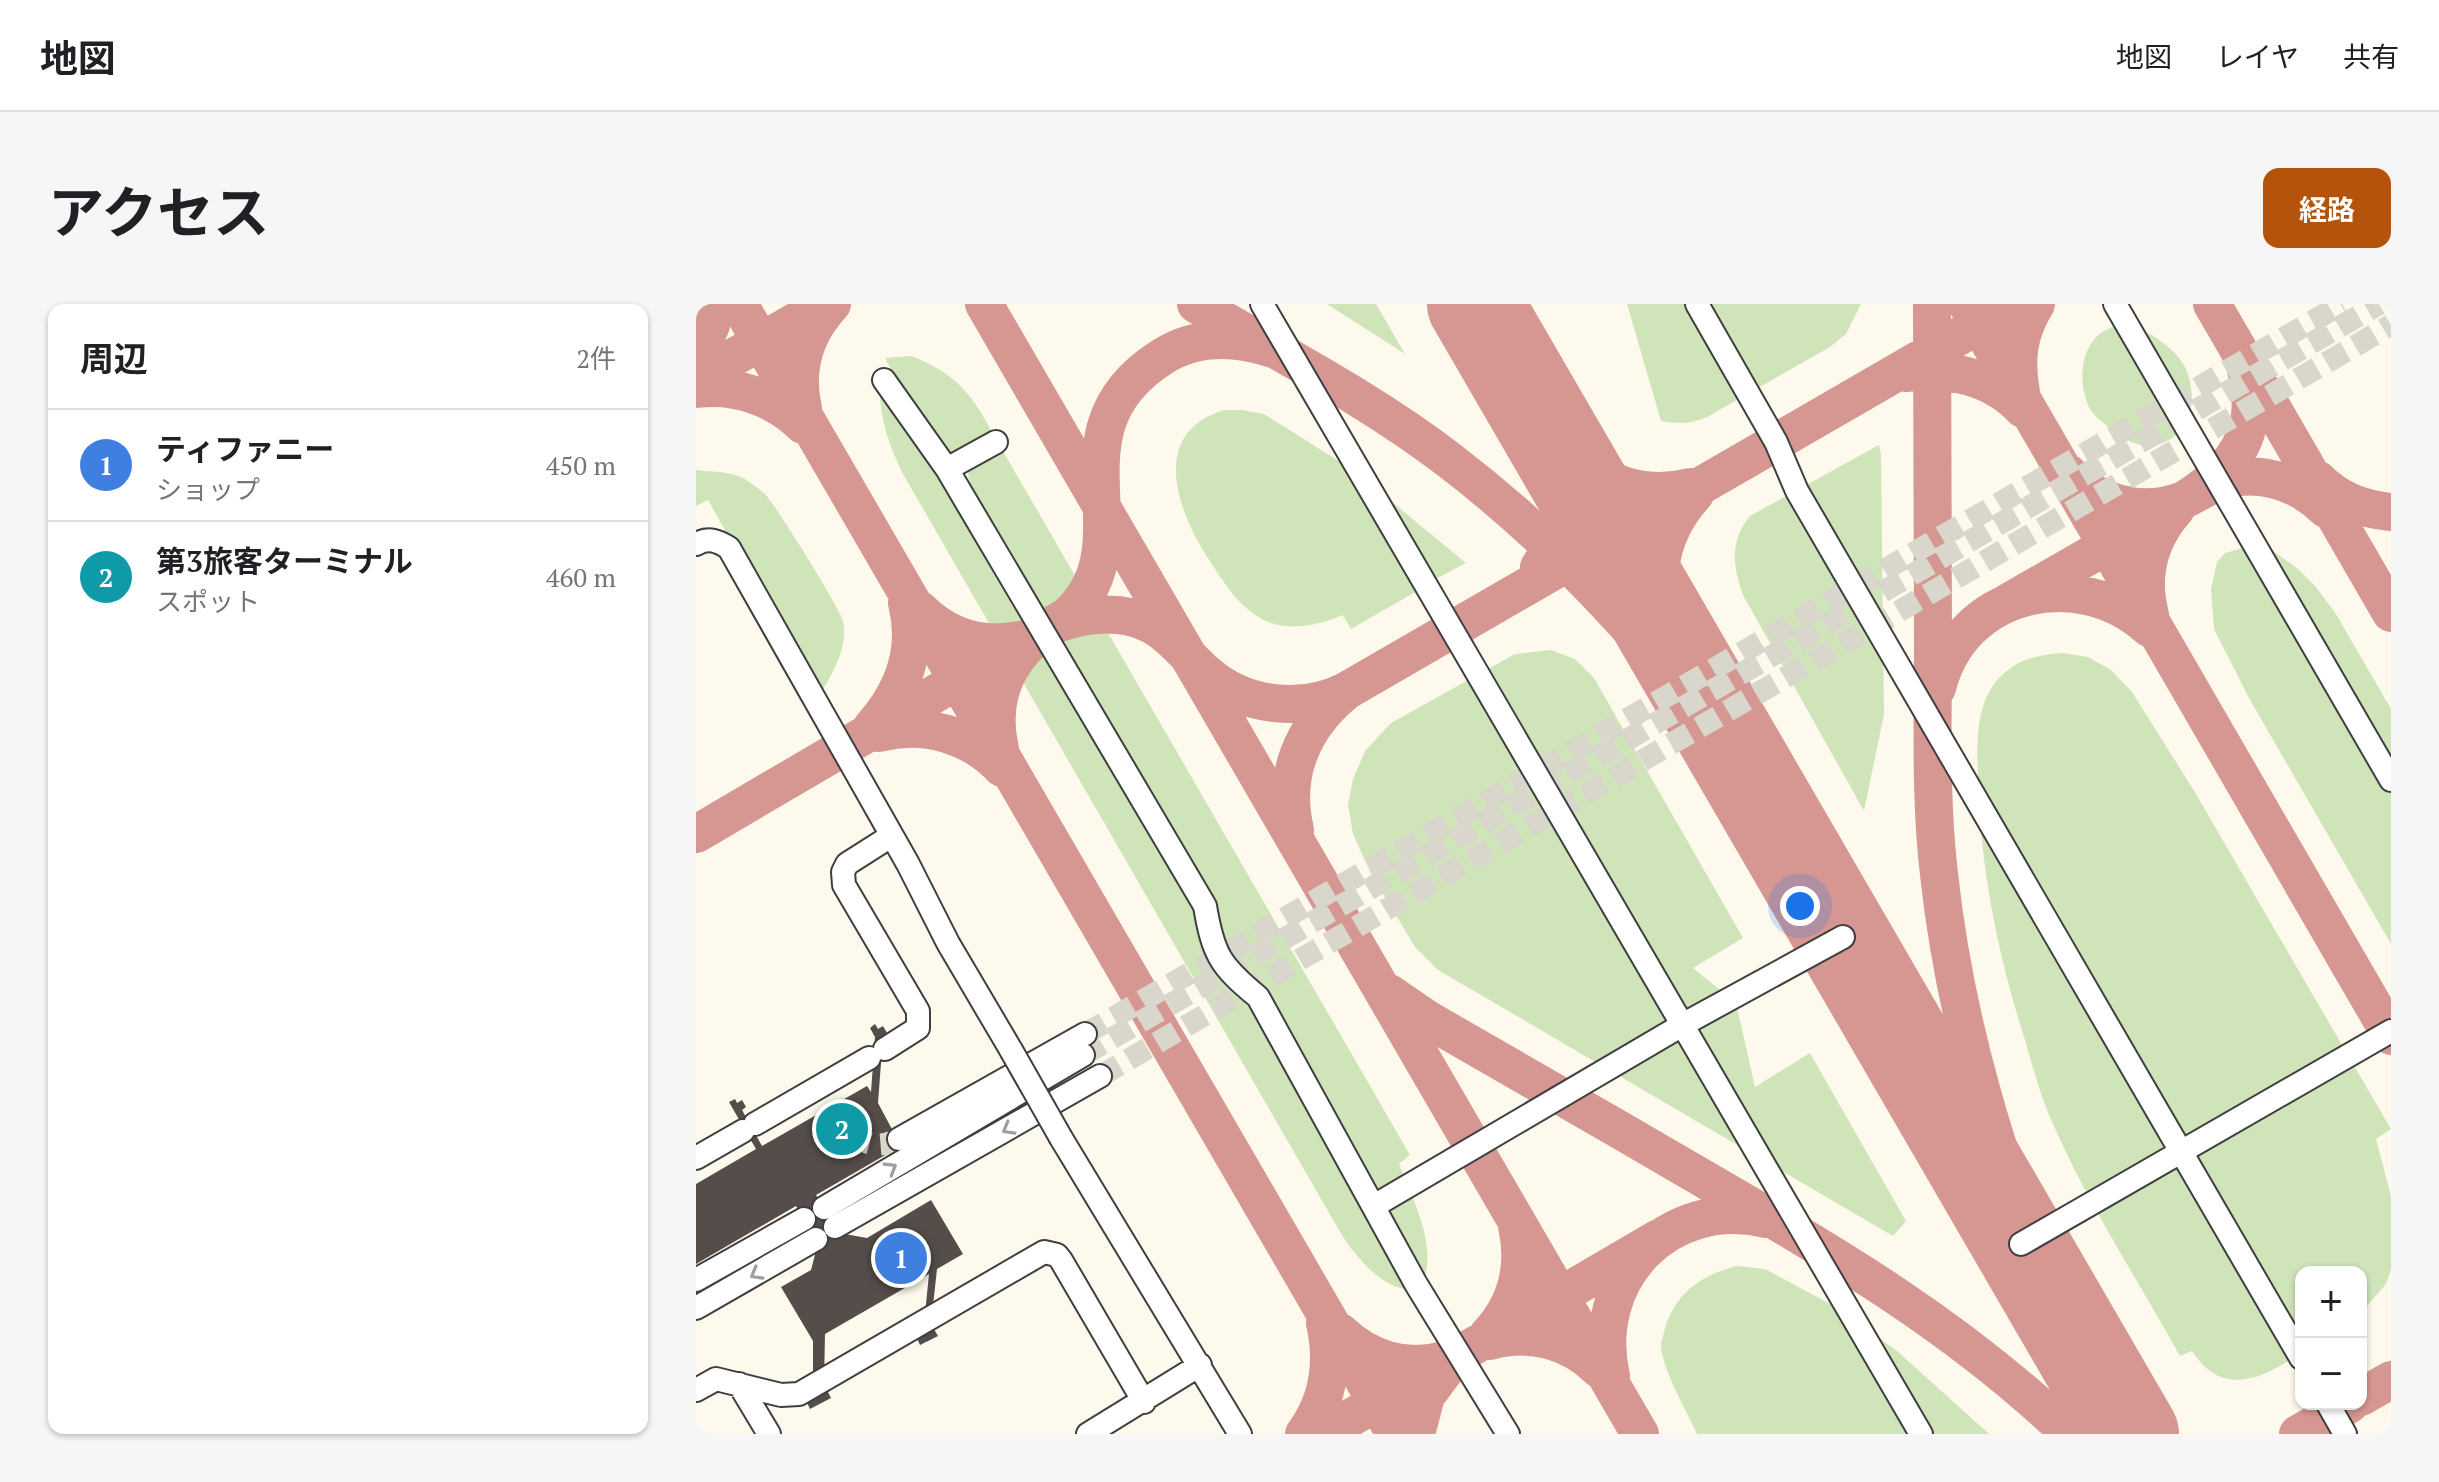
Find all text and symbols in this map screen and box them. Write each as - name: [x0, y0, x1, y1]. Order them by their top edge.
- text: 地図: [40, 33, 116, 83]
- text: 地図: [2116, 38, 2172, 75]
- text: レイヤ: [2216, 38, 2299, 75]
- text: 共有: [2343, 38, 2399, 75]
- button: 経路: [2263, 168, 2391, 248]
- text: アクセス: [48, 175, 269, 249]
- text: 周辺: [80, 336, 148, 381]
- text: 2件: [576, 341, 616, 375]
- text: ティファニー: [156, 429, 334, 469]
- text: 1: [99, 448, 113, 482]
- text: 450 m: [546, 448, 616, 482]
- text: ショップ: [156, 472, 260, 506]
- text: 第3旅客ターミナル: [156, 541, 413, 581]
- text: 2: [99, 560, 113, 594]
- text: 460 m: [546, 560, 616, 594]
- text: スポット: [156, 584, 260, 618]
- your location: [1780, 886, 1820, 926]
- pin: 2: [816, 1099, 868, 1159]
- one-way arrow: [1002, 1119, 1016, 1134]
- one-way arrow: [882, 1162, 897, 1178]
- pin: 1: [875, 1228, 927, 1288]
- one-way arrow: [750, 1264, 765, 1280]
- map controls: [2295, 1266, 2367, 1410]
- button: +: [2295, 1266, 2367, 1338]
- button: −: [2295, 1338, 2367, 1410]

